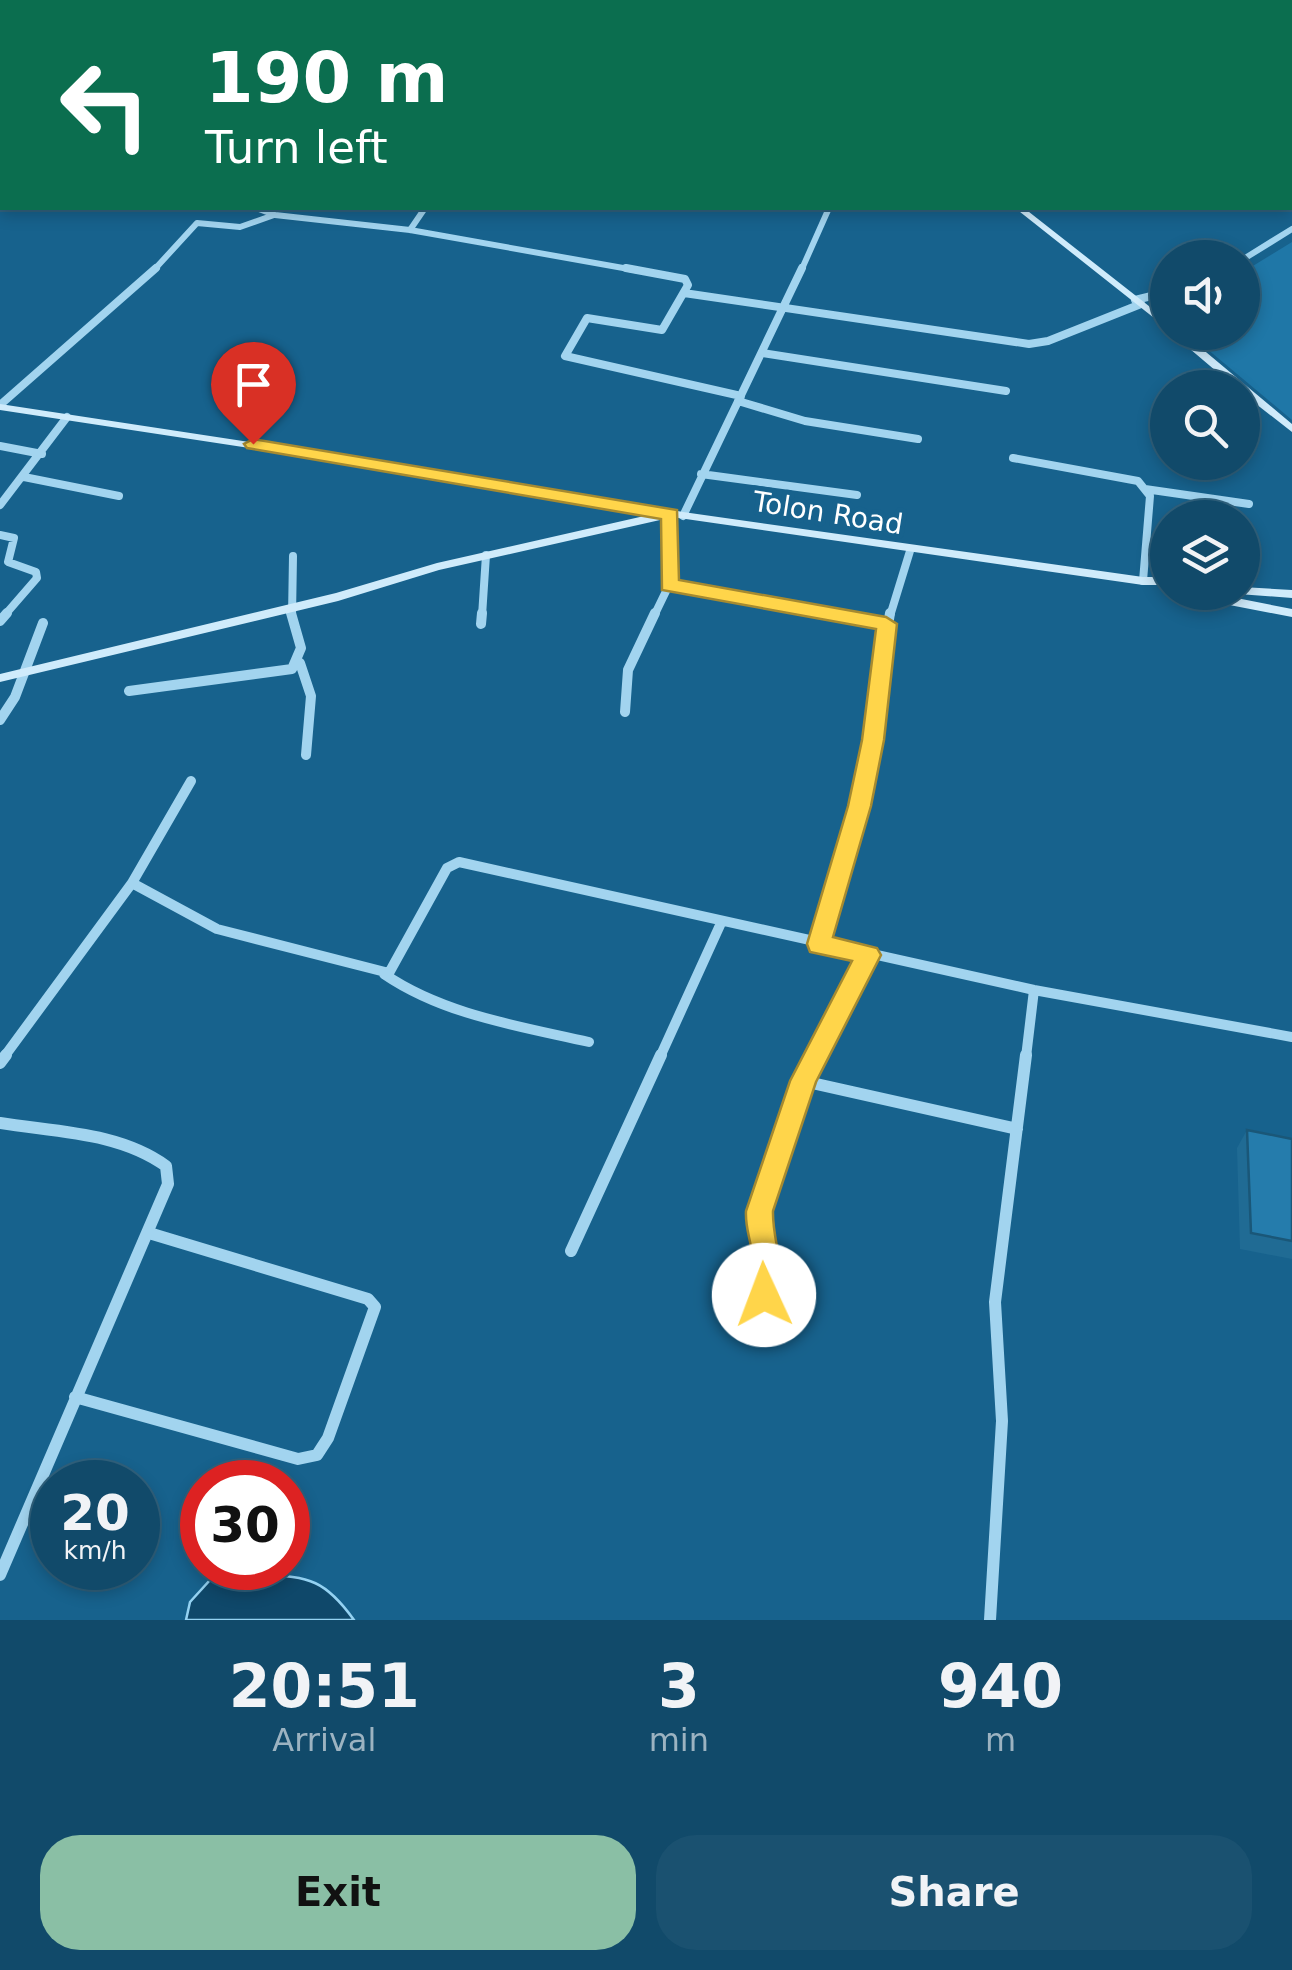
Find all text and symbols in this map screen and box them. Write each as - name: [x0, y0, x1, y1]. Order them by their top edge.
- text: 190 m: [205, 37, 448, 119]
- icon: left: [40, 40, 170, 170]
- text: Turn left: [205, 121, 388, 174]
- map controls: [1150, 240, 1260, 610]
- button: sound: [1150, 240, 1260, 350]
- pin: [211, 342, 296, 445]
- icon: arrive: [226, 357, 281, 412]
- button: search: [1150, 370, 1260, 480]
- street label: Tolon Road: [750, 485, 905, 541]
- button: layers: [1150, 500, 1260, 610]
- position arrow: [712, 1243, 816, 1347]
- speed limit sign: 30: [180, 1460, 310, 1590]
- text: 20: [60, 1484, 130, 1542]
- text: km/h: [63, 1536, 127, 1565]
- text: 20:51: [229, 1651, 420, 1721]
- text: 3: [658, 1651, 700, 1721]
- text: 940: [938, 1651, 1063, 1721]
- text: Arrival: [272, 1721, 376, 1759]
- text: min: [649, 1721, 709, 1759]
- text: m: [985, 1721, 1016, 1759]
- button: Exit: [40, 1835, 636, 1950]
- button: Share: [656, 1835, 1252, 1950]

